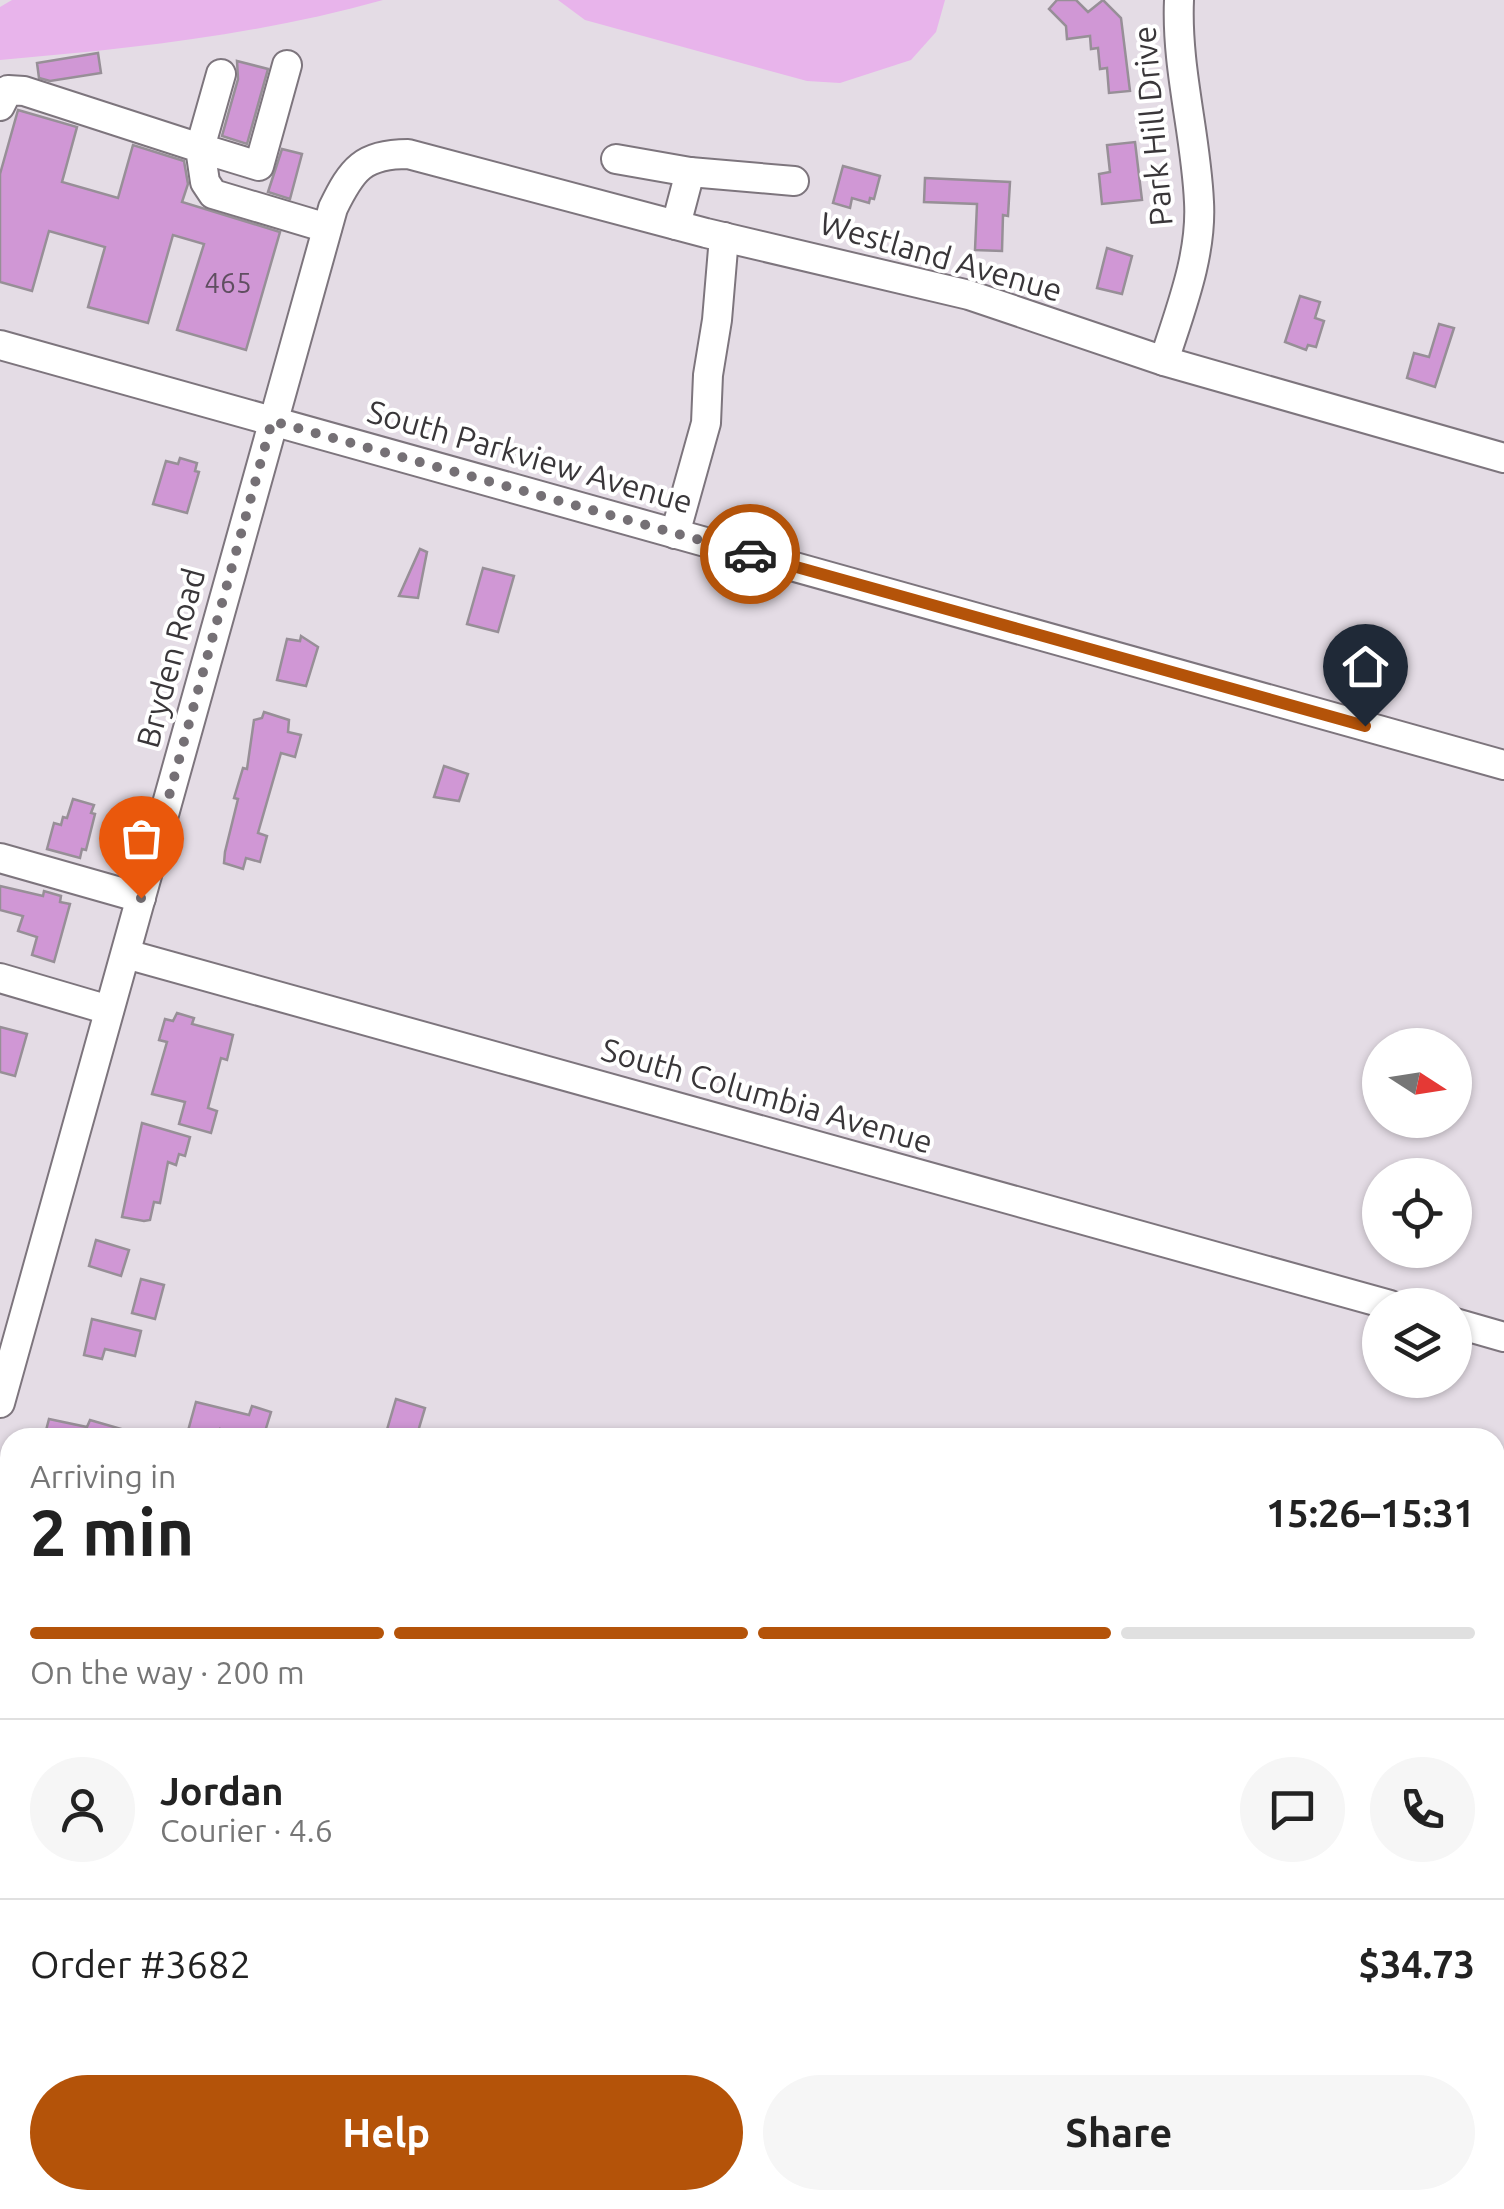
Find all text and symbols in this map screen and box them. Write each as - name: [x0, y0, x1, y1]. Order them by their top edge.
- street label: Park Hill Drive: [1125, 25, 1179, 228]
- street label: Westland Avenue: [816, 204, 1067, 308]
- house number: 465: [204, 267, 252, 298]
- street label: South Parkview Avenue: [364, 392, 697, 520]
- courier: [700, 504, 800, 604]
- icon: car: [723, 527, 778, 582]
- street label: Bryden Road: [129, 564, 211, 751]
- pin: [1323, 624, 1408, 727]
- icon: home: [1338, 639, 1393, 694]
- pin: [99, 796, 184, 899]
- icon: bag: [114, 811, 169, 866]
- north arrow: [1362, 1028, 1472, 1138]
- map controls: [1362, 1028, 1472, 1398]
- street label: South Columbia Avenue: [598, 1031, 937, 1160]
- button: locate: [1362, 1158, 1472, 1268]
- button: layers: [1362, 1288, 1472, 1398]
- text: Arriving in: [30, 1458, 176, 1494]
- text: 15:26–15:31: [1266, 1492, 1475, 1534]
- text: 2 min: [30, 1495, 194, 1568]
- text: On the way · 200 m: [30, 1654, 305, 1690]
- button: person: [30, 1757, 135, 1862]
- button: chat: [1240, 1757, 1345, 1862]
- button: phone: [1370, 1757, 1475, 1862]
- text: Jordan: [160, 1770, 284, 1812]
- text: Courier · 4.6: [160, 1812, 333, 1848]
- text: Order #3682: [30, 1943, 251, 1985]
- text: $34.73: [1358, 1943, 1475, 1985]
- button: Help: [30, 2075, 743, 2190]
- button: Share: [763, 2075, 1475, 2190]

